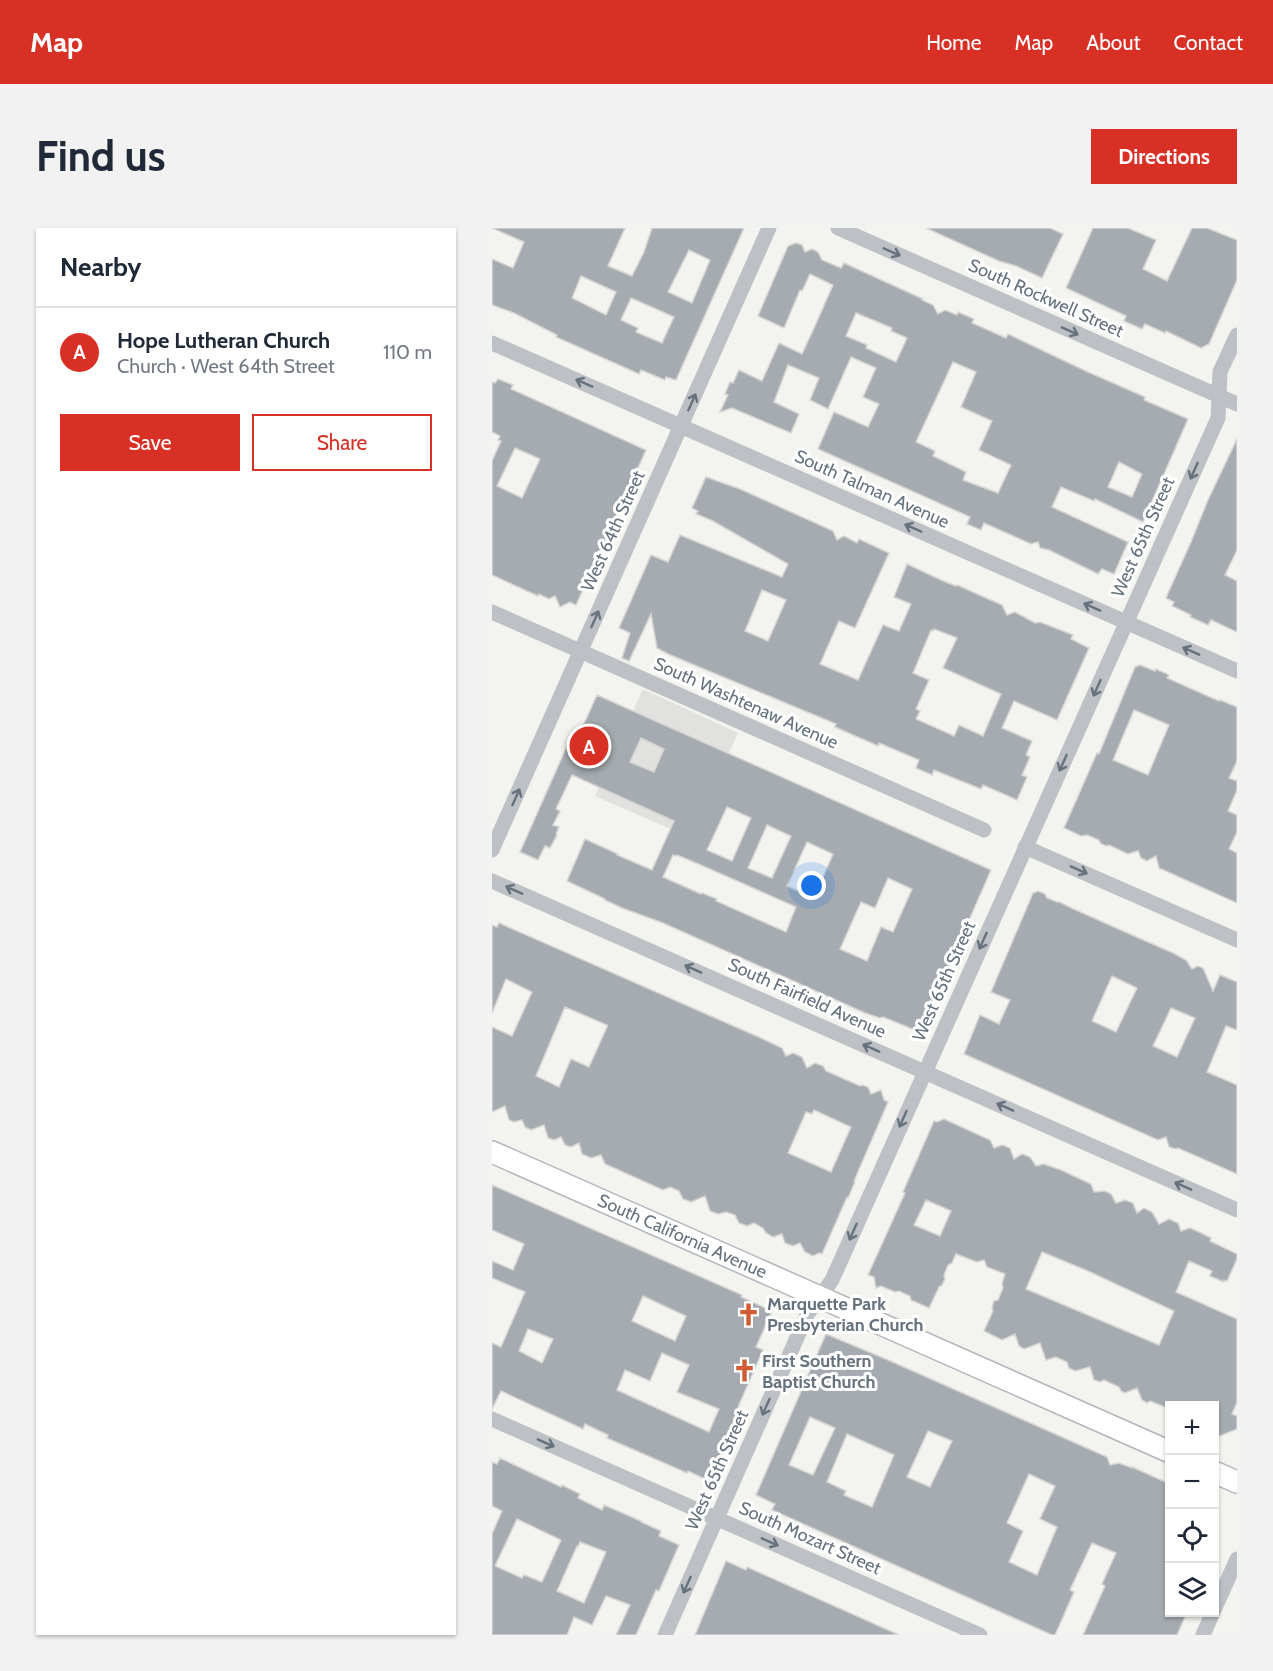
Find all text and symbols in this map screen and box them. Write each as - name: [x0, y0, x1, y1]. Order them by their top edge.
- text: Map: [30, 25, 83, 59]
- text: Home: [926, 30, 982, 55]
- text: Map: [1015, 30, 1053, 55]
- text: About: [1086, 30, 1140, 55]
- text: Contact: [1173, 30, 1243, 55]
- button: Directions: [1091, 129, 1237, 184]
- text: Find us: [36, 130, 165, 182]
- one-way arrow: [882, 246, 900, 258]
- text: Nearby: [60, 251, 141, 283]
- street label: South Rockwell Street: [965, 254, 1127, 342]
- one-way arrow: [1061, 325, 1079, 337]
- text: Hope Lutheran Church: [117, 327, 330, 354]
- text: A: [73, 340, 86, 364]
- text: 110 m: [383, 340, 432, 364]
- text: Church · West 64th Street: [117, 354, 335, 378]
- one-way arrow: [575, 377, 594, 388]
- one-way arrow: [687, 394, 698, 412]
- button: Save: [60, 414, 240, 471]
- button: Share: [252, 414, 432, 471]
- street label: South Talman Avenue: [791, 445, 953, 533]
- one-way arrow: [1187, 462, 1199, 480]
- street label: West 64th Street: [577, 467, 649, 595]
- street label: West 65th Street: [1107, 474, 1179, 600]
- one-way arrow: [904, 522, 923, 533]
- one-way arrow: [1083, 601, 1101, 612]
- one-way arrow: [590, 610, 602, 628]
- one-way arrow: [1182, 644, 1200, 655]
- street label: South Washtenaw Avenue: [650, 652, 842, 754]
- one-way arrow: [1091, 678, 1102, 696]
- pin: A: [570, 724, 608, 768]
- one-way arrow: [1056, 754, 1068, 772]
- one-way arrow: [511, 788, 522, 806]
- one-way arrow: [1069, 865, 1087, 877]
- your location: [797, 871, 826, 900]
- one-way arrow: [506, 884, 524, 896]
- street label: West 65th Street: [908, 918, 980, 1044]
- one-way arrow: [977, 932, 988, 950]
- street label: South Fairfield Avenue: [725, 953, 889, 1043]
- one-way arrow: [684, 963, 702, 974]
- one-way arrow: [863, 1042, 881, 1053]
- one-way arrow: [997, 1101, 1015, 1113]
- one-way arrow: [897, 1110, 908, 1128]
- one-way arrow: [1175, 1180, 1193, 1191]
- street label: South California Avenue: [594, 1189, 770, 1283]
- one-way arrow: [847, 1223, 858, 1241]
- place label: Marquette Park Presbyterian Church: [767, 1293, 923, 1336]
- church icon: Marquette Park Presbyterian Church: [736, 1301, 762, 1327]
- place label: First Southern Baptist Church: [762, 1350, 875, 1393]
- church icon: First Southern Baptist Church: [731, 1358, 757, 1384]
- one-way arrow: [760, 1397, 772, 1415]
- map controls: [1165, 1401, 1219, 1617]
- button: +: [1165, 1401, 1219, 1455]
- street label: West 65th Street: [681, 1407, 753, 1533]
- one-way arrow: [536, 1438, 554, 1449]
- button: −: [1165, 1455, 1219, 1509]
- street label: South Mozart Street: [736, 1497, 884, 1579]
- button: locate: [1165, 1509, 1219, 1563]
- one-way arrow: [761, 1537, 779, 1549]
- button: layers: [1165, 1563, 1219, 1617]
- one-way arrow: [681, 1576, 692, 1594]

